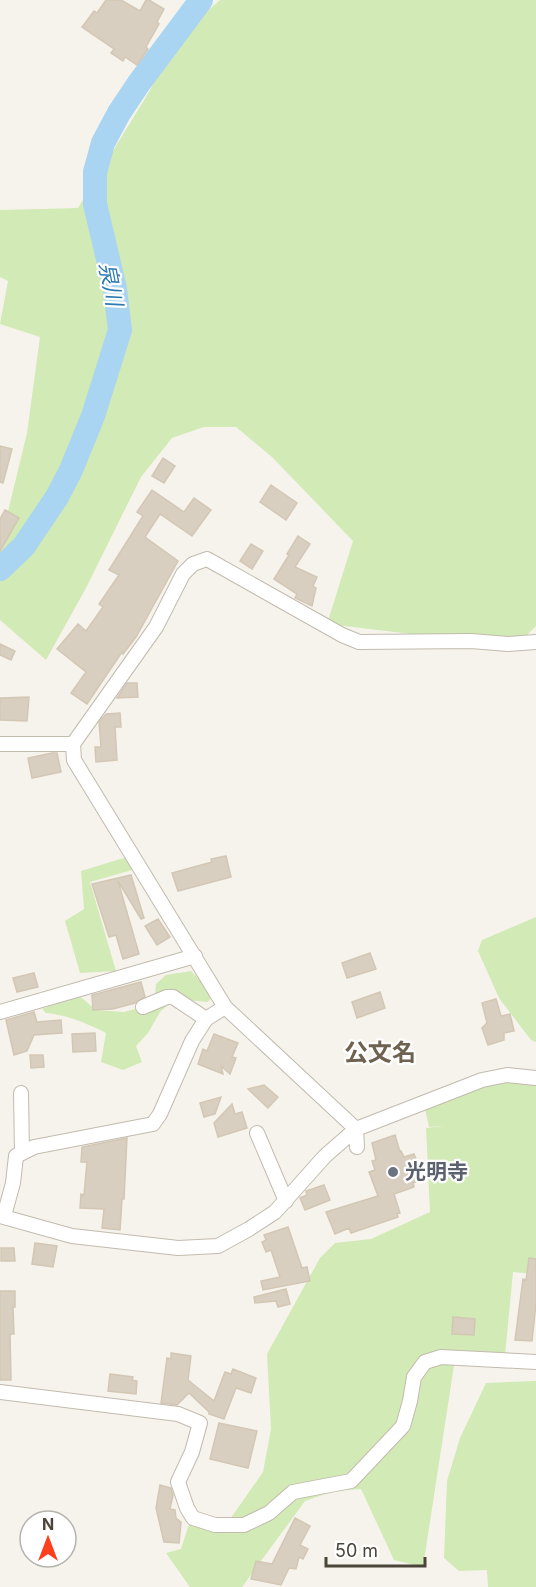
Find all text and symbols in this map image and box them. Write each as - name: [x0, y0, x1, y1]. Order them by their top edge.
- water label: 泉川: [94, 260, 128, 310]
- district label: 公文名: [344, 1038, 416, 1067]
- place label: 光明寺: [405, 1159, 468, 1184]
- marker: 光明寺: [386, 1165, 400, 1179]
- north arrow: [18, 1509, 78, 1569]
- text: N: [42, 1514, 54, 1534]
- scale bar: [326, 1530, 425, 1568]
- text: 50 m: [335, 1540, 378, 1561]

